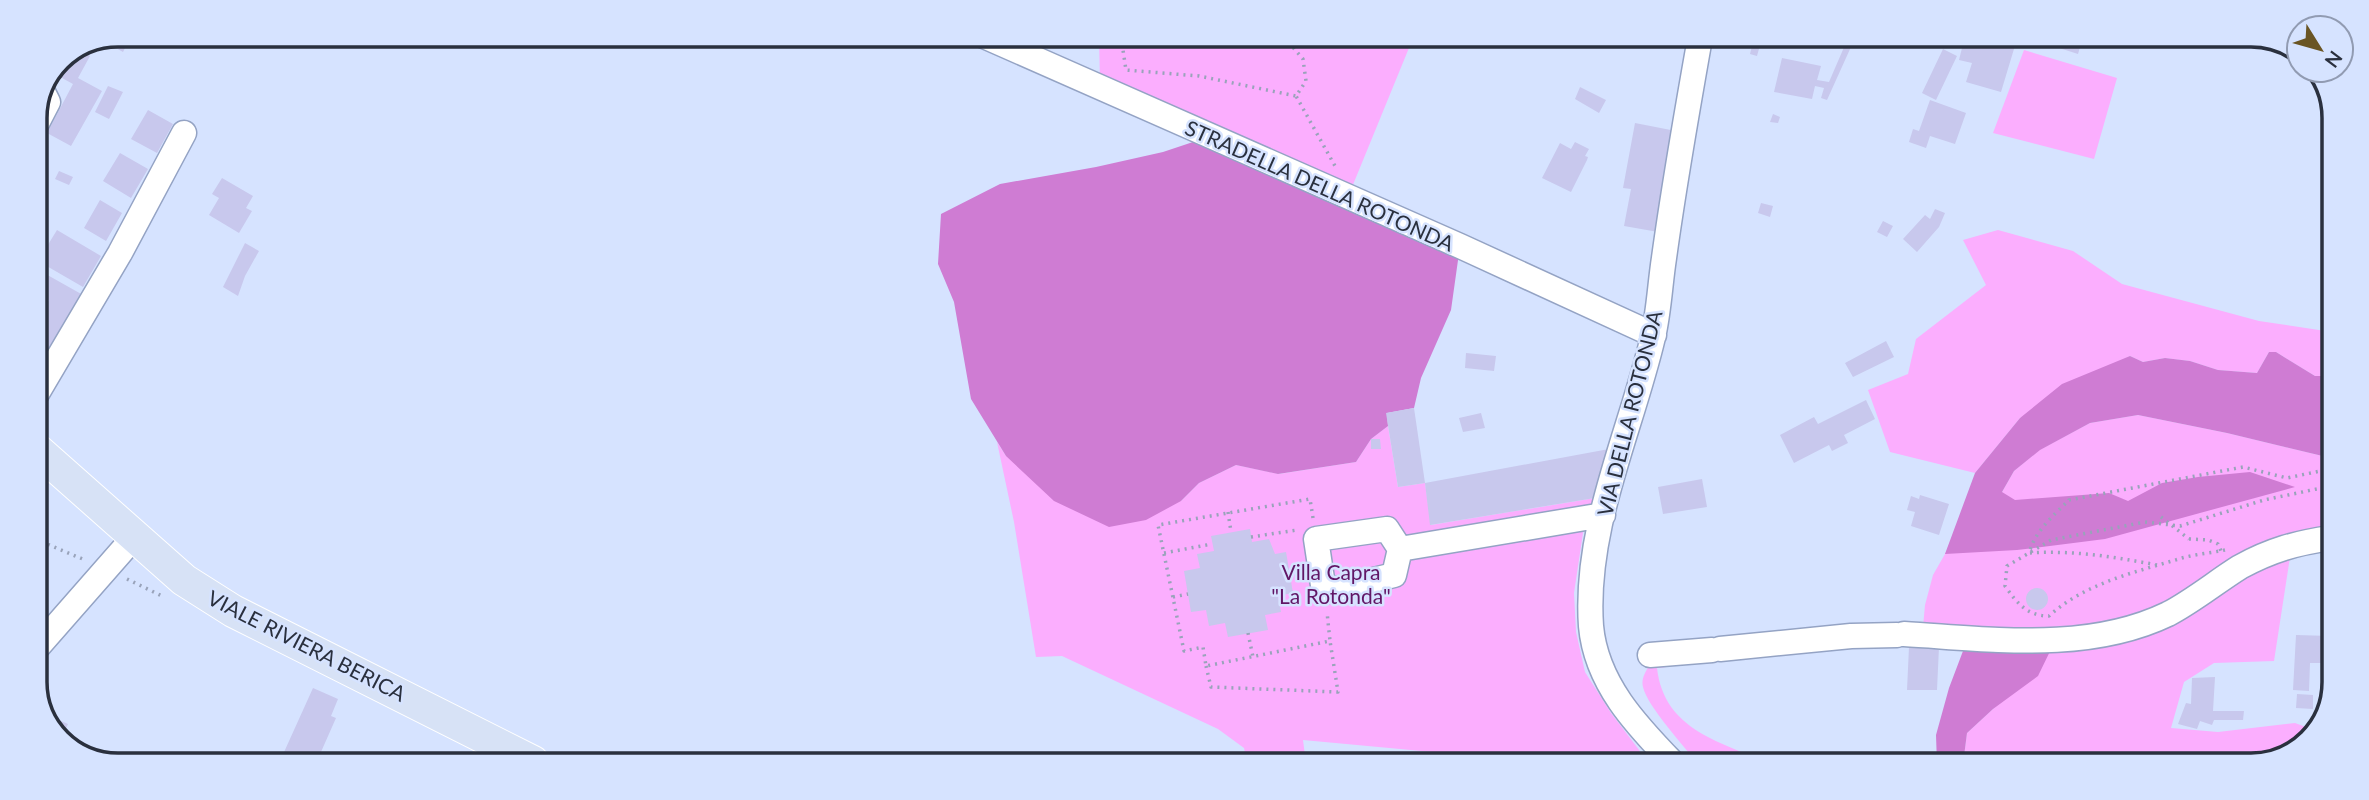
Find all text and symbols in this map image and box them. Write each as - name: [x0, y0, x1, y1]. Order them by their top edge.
- north arrow: [2285, 14, 2355, 84]
- text: N: [2320, 47, 2348, 72]
- street label: STRADELLA DELLA ROTONDA: [1182, 114, 1459, 256]
- street label: VIA DELLA ROTONDA: [1591, 307, 1667, 518]
- park label: Villa Capra "La Rotonda": [1271, 559, 1391, 608]
- street label: VIALE RIVIERA BERICA: [204, 584, 411, 706]

